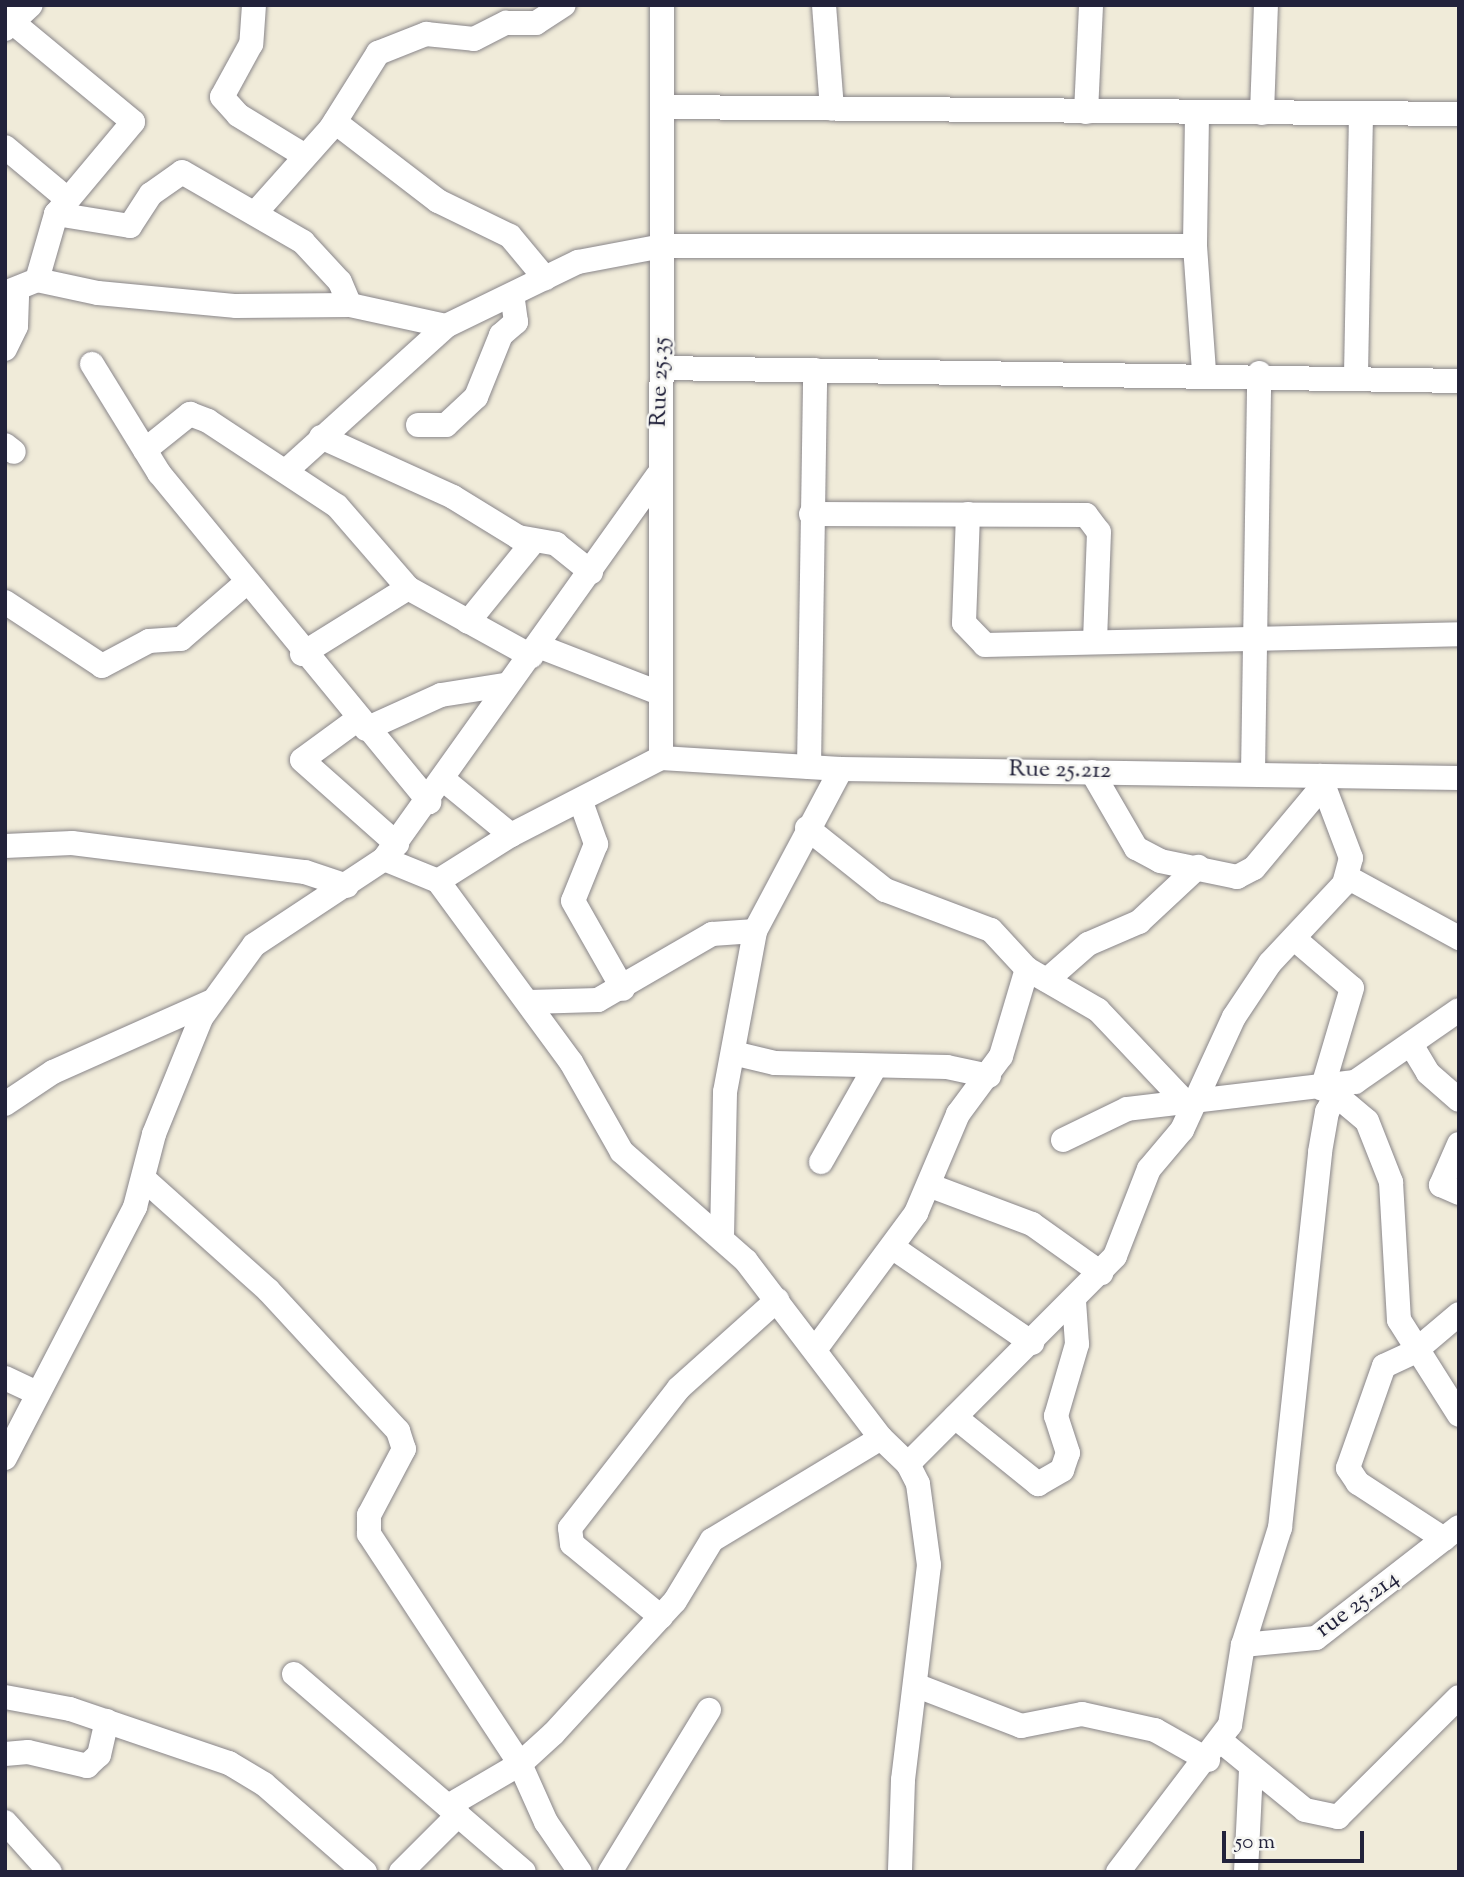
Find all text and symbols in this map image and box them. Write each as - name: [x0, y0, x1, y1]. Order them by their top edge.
- street label: Rue 25.35: [645, 337, 677, 427]
- street label: Rue 25.212: [1008, 756, 1112, 786]
- street label: rue 25.214: [1311, 1565, 1405, 1645]
- scale bar: [1226, 1818, 1368, 1862]
- text: 50 m: [1235, 1828, 1275, 1858]

